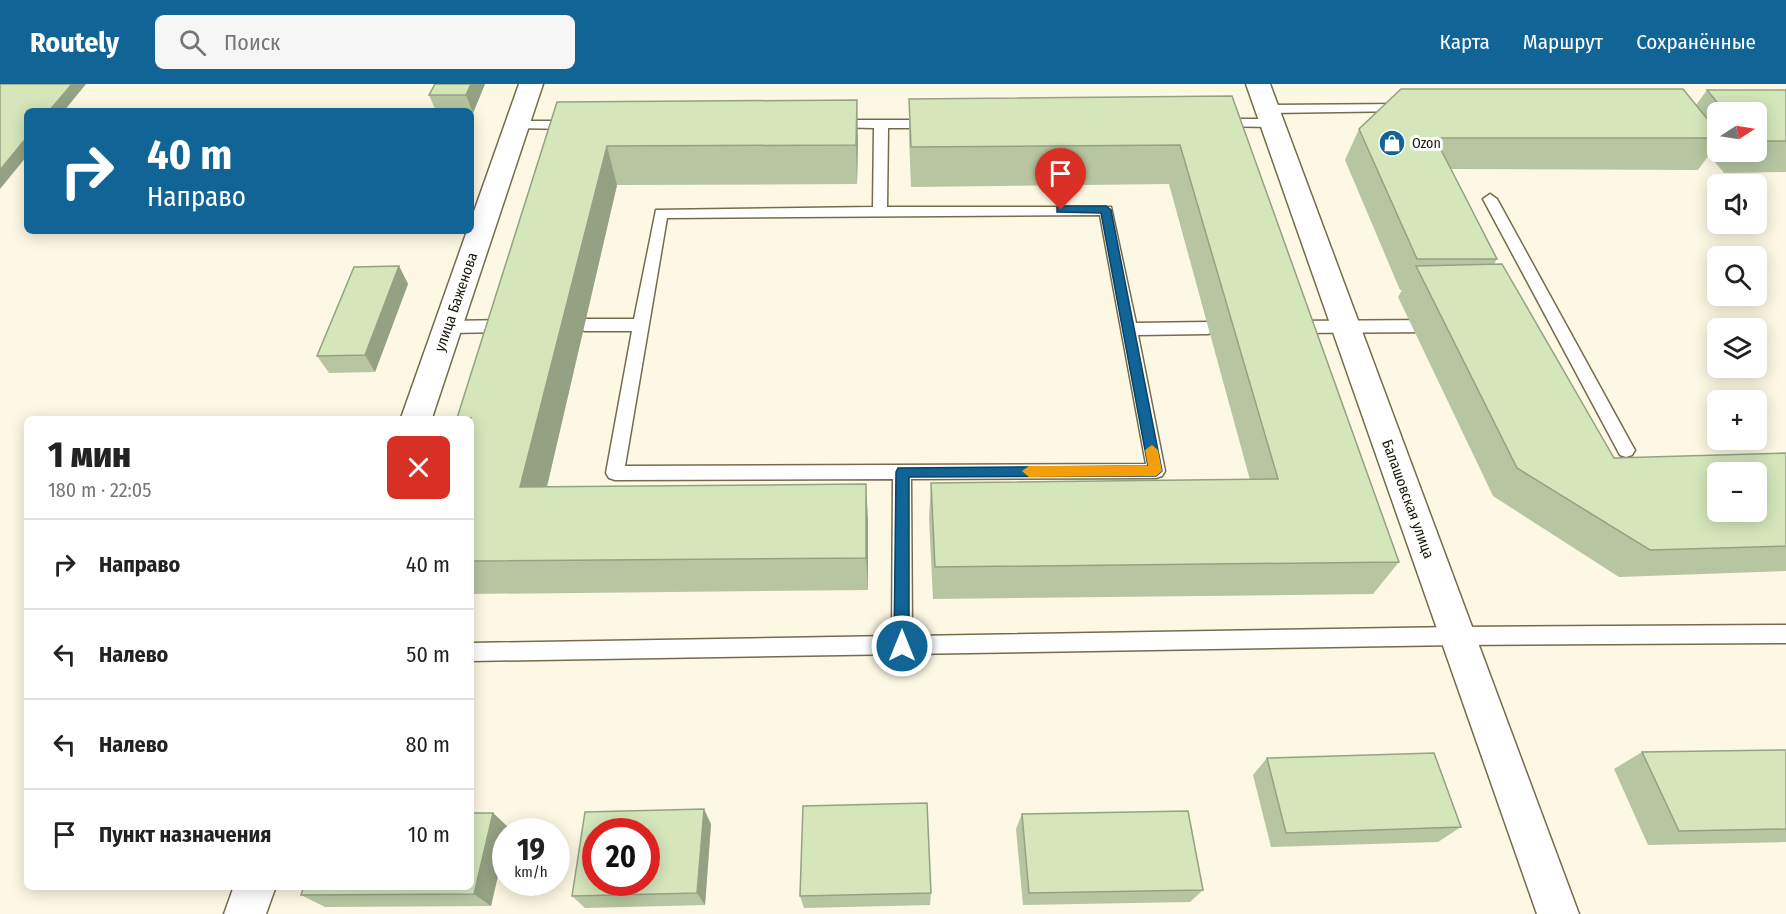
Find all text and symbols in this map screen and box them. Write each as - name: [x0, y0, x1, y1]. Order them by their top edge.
- search box: [155, 15, 575, 69]
- text: Routely: [30, 26, 119, 59]
- icon: search: [176, 26, 209, 59]
- text: Поиск: [224, 29, 280, 56]
- text: Карта: [1440, 29, 1490, 55]
- text: Маршрут: [1523, 29, 1603, 55]
- text: Сохранённые: [1636, 29, 1756, 55]
- north arrow: [1707, 102, 1767, 162]
- map controls: [1707, 102, 1767, 522]
- shop icon: Ozon: [1377, 128, 1407, 158]
- text: 40 m: [147, 130, 232, 180]
- icon: right: [48, 132, 126, 210]
- place label: Ozon: [1412, 135, 1441, 152]
- pin: [1035, 148, 1086, 210]
- icon: arrive: [1044, 157, 1077, 190]
- button: sound: [1707, 174, 1767, 234]
- text: Направо: [147, 181, 246, 213]
- button: search: [1707, 246, 1767, 306]
- street label: улица Баженова: [431, 250, 481, 354]
- button: layers: [1707, 318, 1767, 378]
- button: +: [1707, 390, 1767, 450]
- text: 1 мин: [48, 433, 131, 477]
- button: close: [387, 436, 450, 499]
- street label: Балашовская улица: [1378, 437, 1438, 561]
- button: −: [1707, 462, 1767, 522]
- text: 180 m · 22:05: [48, 478, 151, 502]
- icon: right: [48, 548, 81, 581]
- text: Направо: [99, 551, 180, 578]
- text: 40 m: [406, 551, 450, 578]
- position arrow: [870, 614, 934, 678]
- icon: left: [48, 638, 81, 671]
- text: Налево: [99, 641, 168, 668]
- text: 50 m: [406, 641, 450, 668]
- icon: left: [48, 728, 81, 761]
- text: Налево: [99, 731, 168, 758]
- text: 80 m: [405, 731, 450, 758]
- icon: arrive: [48, 818, 81, 851]
- speed limit sign: 20: [582, 818, 660, 896]
- text: Пункт назначения: [99, 821, 271, 848]
- text: 10 m: [408, 821, 450, 848]
- text: 19: [517, 832, 545, 868]
- text: km/h: [514, 863, 548, 881]

